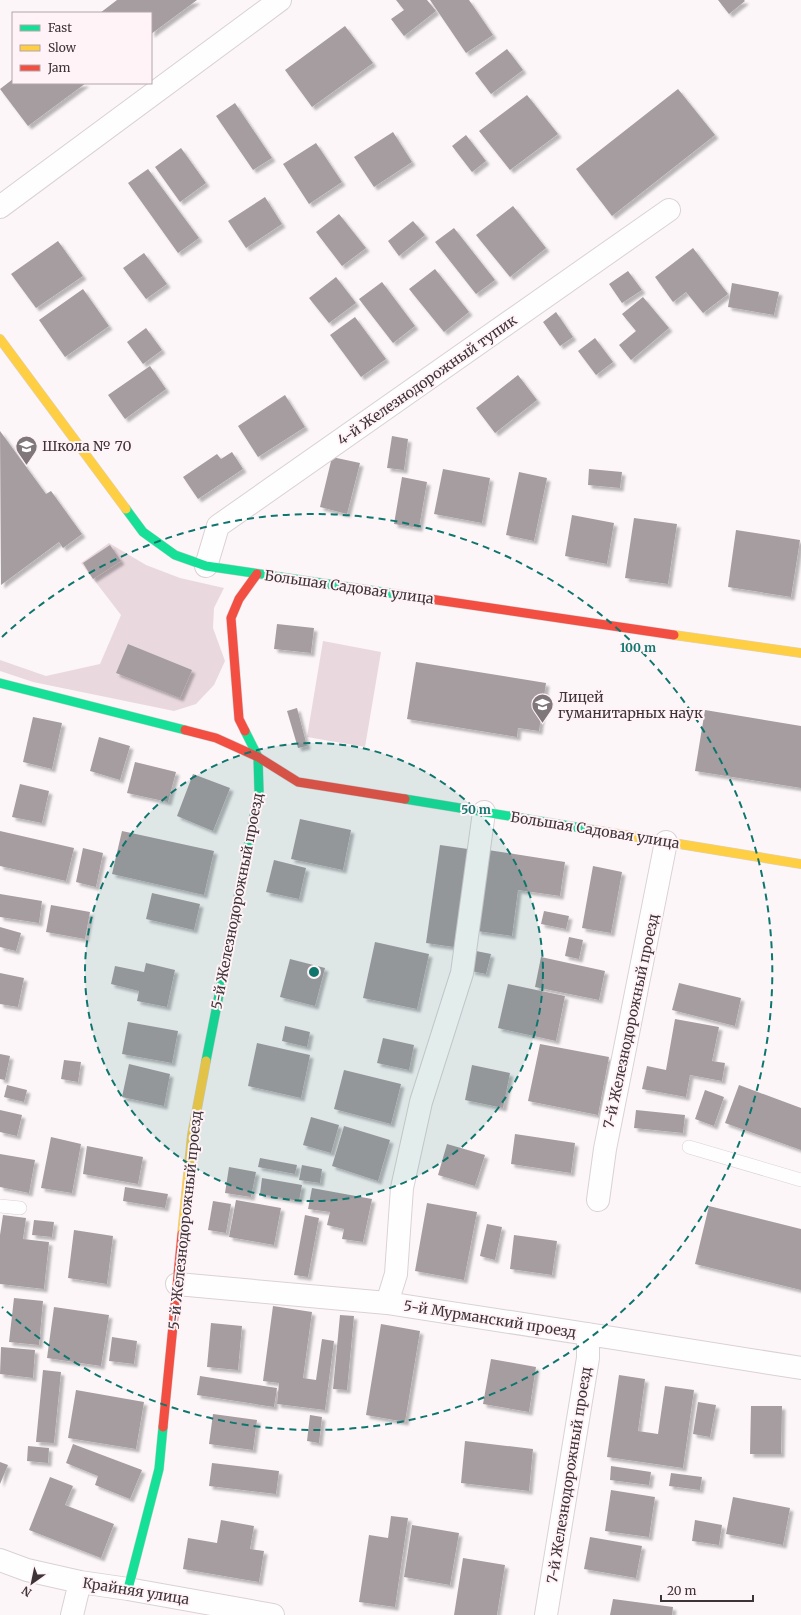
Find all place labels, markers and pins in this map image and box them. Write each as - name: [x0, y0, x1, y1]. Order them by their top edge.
- school or university icon: Школа № 70: [14, 433, 40, 466]
- place label: Школа № 70: [42, 437, 131, 455]
- place label: Лицей гуманитарных наук: [558, 688, 703, 722]
- school or university icon: Лицей гуманитарных наук: [530, 692, 556, 725]
- centre of rings: [307, 965, 321, 979]

